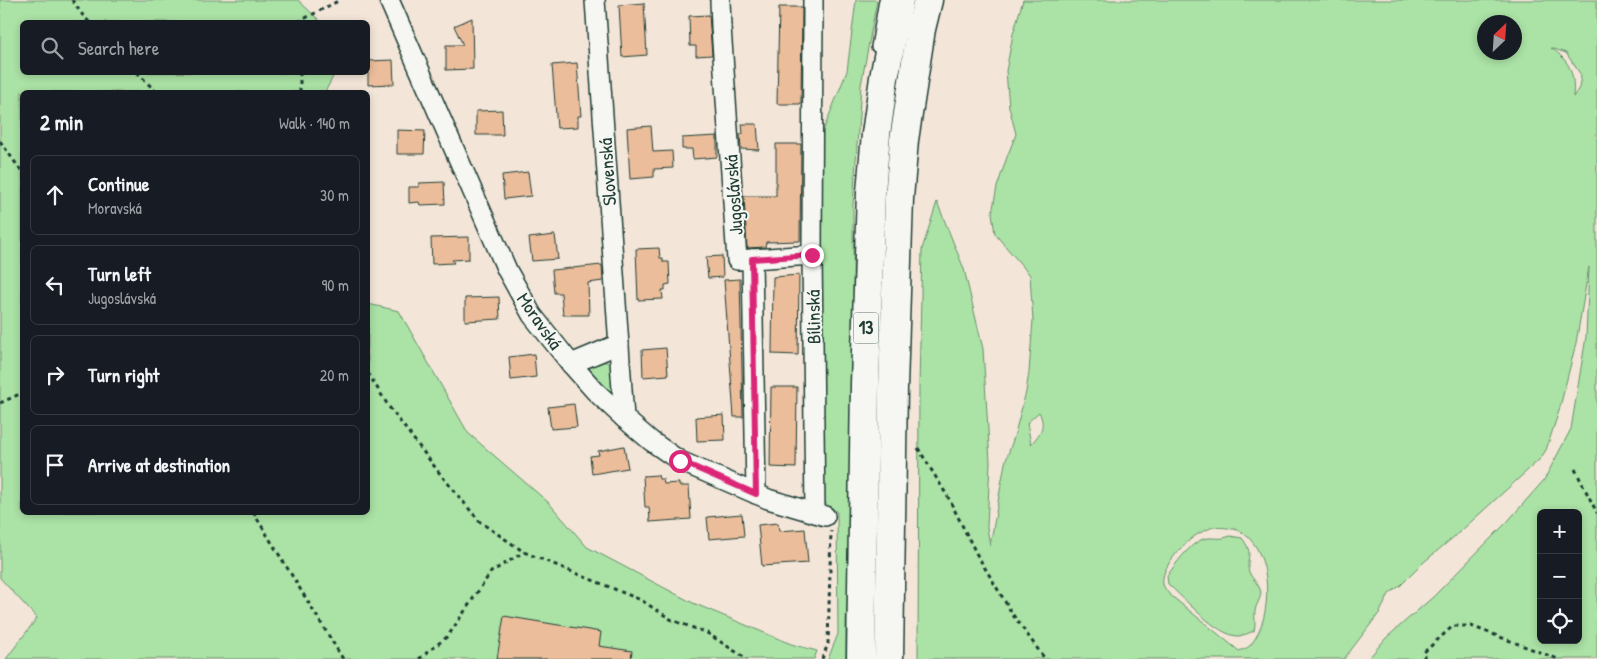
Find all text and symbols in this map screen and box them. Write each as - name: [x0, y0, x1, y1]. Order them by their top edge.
- north arrow: [1477, 15, 1522, 60]
- search box: [20, 20, 370, 75]
- icon: search: [38, 34, 66, 62]
- text: Search here: [78, 35, 159, 61]
- text: 2 min: [40, 108, 83, 137]
- text: Walk · 140 m: [279, 112, 350, 134]
- street label: Slovenská: [592, 137, 622, 207]
- street label: Jugoslávská: [717, 153, 749, 236]
- text: Continue: [88, 171, 149, 197]
- icon: ahead: [41, 181, 69, 209]
- text: 30 m: [320, 184, 349, 206]
- text: Moravská: [88, 197, 142, 219]
- route end: [801, 244, 824, 267]
- text: Turn left: [88, 261, 151, 287]
- icon: left: [41, 271, 69, 299]
- text: 90 m: [321, 274, 349, 296]
- text: Jugoslávská: [88, 287, 156, 309]
- street label: Moravská: [511, 287, 569, 355]
- street label: Bílinská: [800, 289, 826, 344]
- road number: 13: [854, 312, 878, 343]
- icon: right: [41, 361, 69, 389]
- text: Turn right: [88, 362, 159, 388]
- text: 20 m: [320, 364, 349, 386]
- route start: [669, 450, 692, 473]
- icon: arrive: [41, 451, 69, 479]
- text: Arrive at destination: [88, 452, 230, 478]
- map controls: [1537, 509, 1582, 644]
- button: +: [1537, 509, 1582, 554]
- button: −: [1537, 554, 1582, 599]
- button: locate: [1537, 599, 1582, 644]

